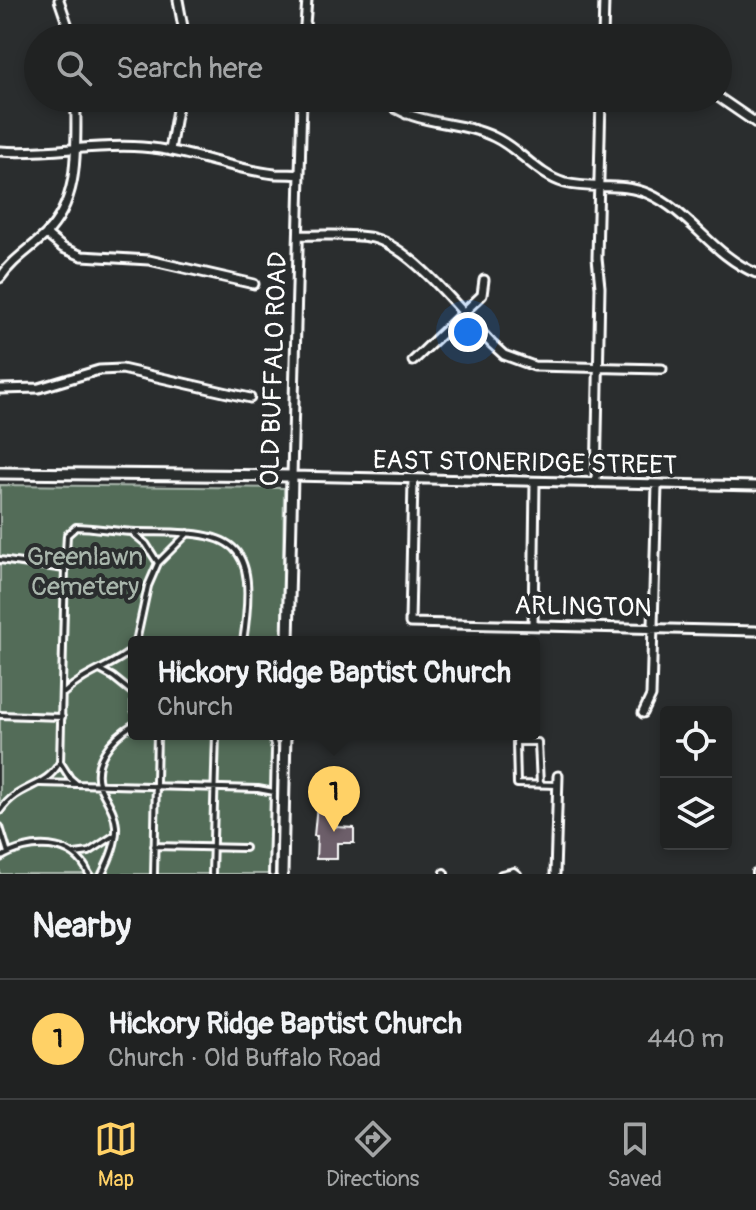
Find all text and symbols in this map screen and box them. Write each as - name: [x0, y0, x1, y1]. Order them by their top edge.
- search box: [24, 24, 732, 112]
- icon: search: [52, 46, 96, 90]
- text: Search here: [116, 50, 263, 87]
- street label: OLD BUFFALO ROAD: [254, 251, 294, 487]
- your location: [448, 312, 488, 352]
- street label: EAST STONERIDGE STREET: [373, 444, 677, 482]
- park label: Greenlawn Cemetery: [27, 541, 143, 603]
- street label: ARLINGTON: [514, 590, 652, 624]
- popup: [128, 636, 540, 740]
- text: Hickory Ridge Baptist Church: [157, 654, 511, 691]
- text: Church: [157, 691, 233, 723]
- map controls: [660, 706, 732, 850]
- button: locate: [660, 706, 732, 778]
- pin: 1: [308, 766, 360, 832]
- button: layers: [660, 778, 732, 850]
- text: Nearby: [32, 905, 131, 948]
- text: Hickory Ridge Baptist Church: [108, 1005, 462, 1042]
- text: 1: [53, 1023, 63, 1055]
- text: 440 m: [647, 1023, 724, 1055]
- text: Church · Old Buffalo Road: [108, 1042, 381, 1074]
- tab: Map: [94, 1117, 138, 1193]
- tab: Directions: [326, 1117, 419, 1193]
- tab: Saved: [607, 1117, 662, 1193]

